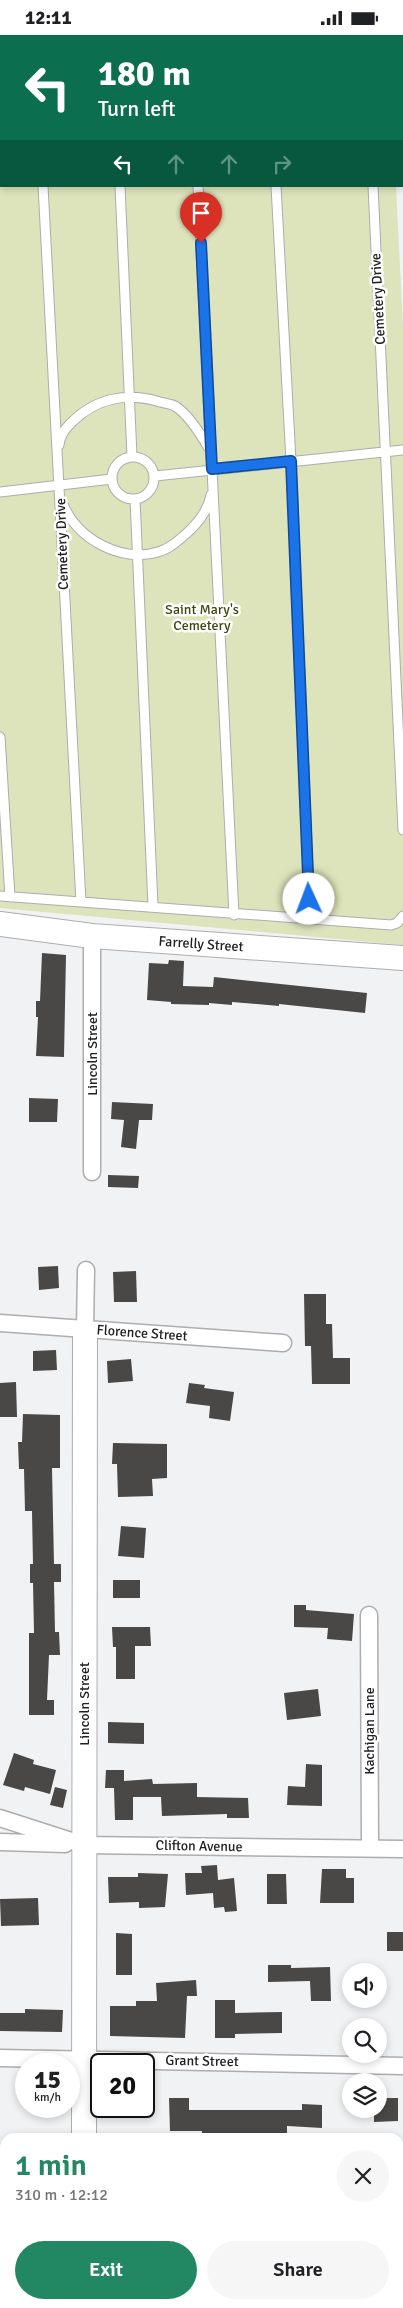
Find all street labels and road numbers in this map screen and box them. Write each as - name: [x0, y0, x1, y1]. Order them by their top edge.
- street label: Cemetery Drive: [367, 253, 389, 345]
- street label: Cemetery Drive: [52, 498, 72, 590]
- street label: Farrelly Street: [158, 933, 244, 955]
- street label: Lincoln Street: [84, 1012, 101, 1096]
- street label: Florence Street: [96, 1321, 188, 1345]
- street label: Lincoln Street: [76, 1662, 93, 1746]
- street label: Kachigan Lane: [361, 1687, 378, 1775]
- street label: Clifton Avenue: [155, 1837, 243, 1855]
- street label: Grant Street: [165, 2052, 239, 2070]

